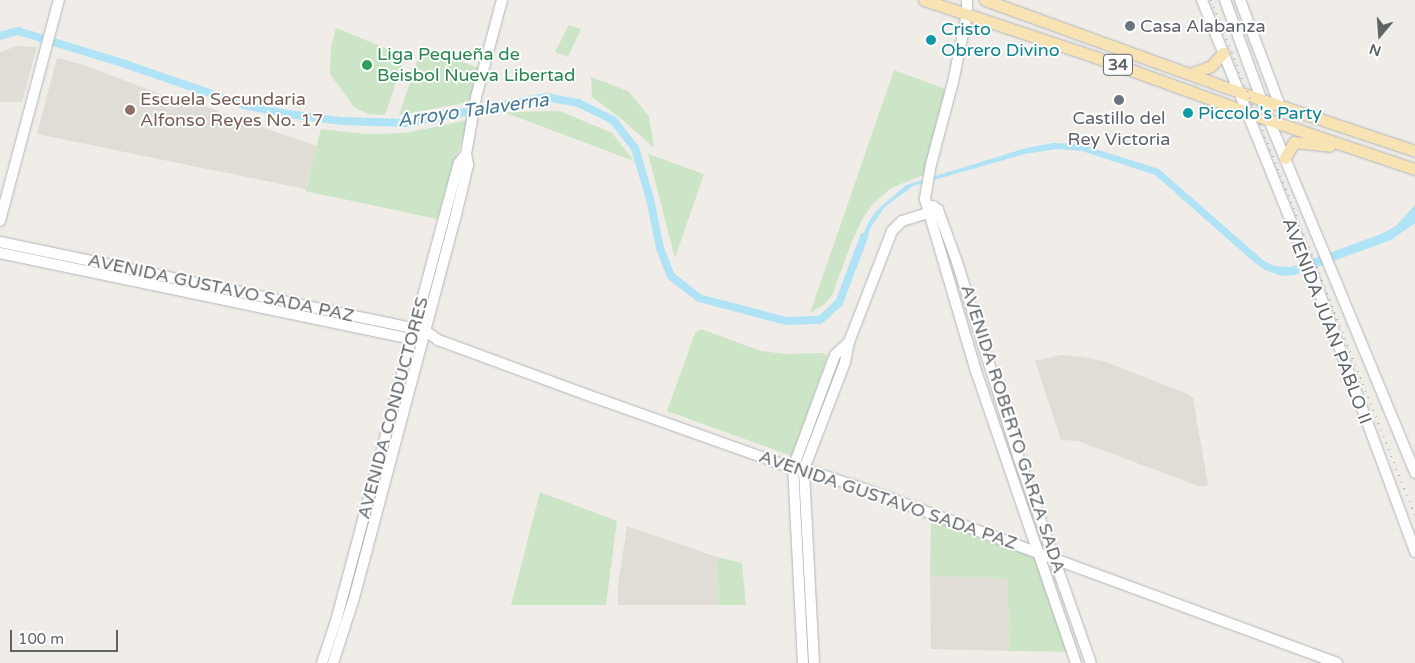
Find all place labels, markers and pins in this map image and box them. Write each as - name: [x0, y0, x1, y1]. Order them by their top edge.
- place label: Casa Alabanza: [1140, 15, 1265, 37]
- place label: Cristo Obrero Divino: [941, 19, 1060, 62]
- marker: Casa Alabanza: [1124, 20, 1136, 32]
- marker: Cristo Obrero Divino: [925, 34, 937, 46]
- place label: Liga Pequeña de Beisbol Nueva Libertad: [377, 44, 575, 86]
- marker: Liga Pequeña de Beisbol Nueva Libertad: [361, 59, 373, 71]
- place label: Escuela Secundaria Alfonso Reyes No. 17: [140, 89, 323, 132]
- marker: Castillo del Rey Victoria: [1113, 94, 1125, 106]
- place label: Piccolo's Party: [1198, 102, 1322, 124]
- marker: Escuela Secundaria Alfonso Reyes No. 17: [124, 104, 136, 116]
- marker: Piccolo's Party: [1182, 107, 1194, 119]
- place label: Castillo del Rey Victoria: [1068, 108, 1170, 150]

